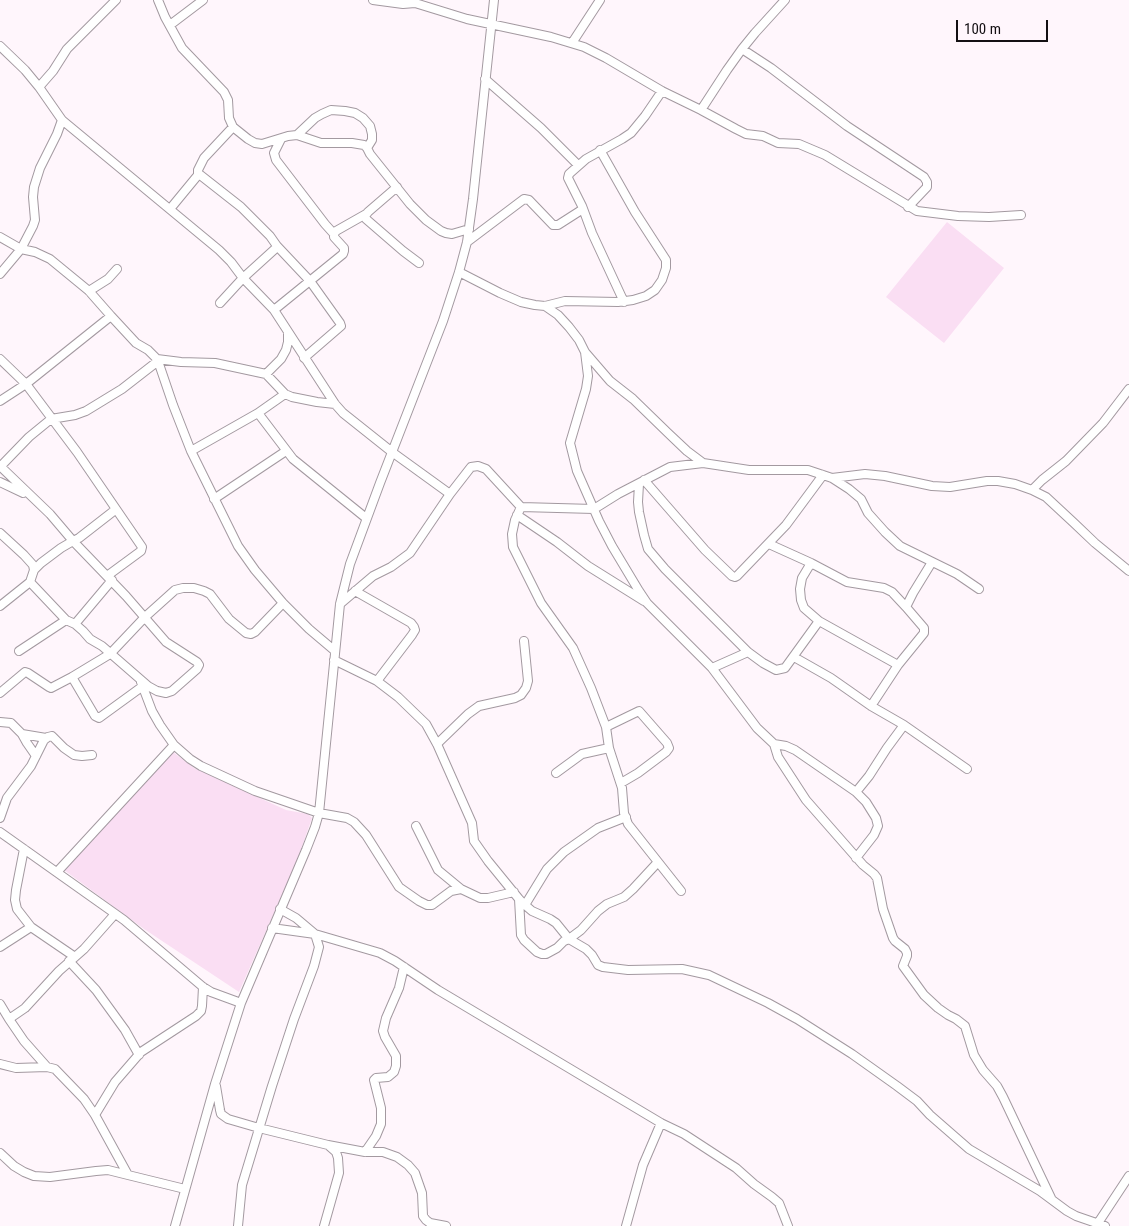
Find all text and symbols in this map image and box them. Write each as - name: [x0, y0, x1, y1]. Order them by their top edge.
- scale bar: [959, 10, 1052, 42]
- text: 100 m: [964, 20, 1001, 38]

